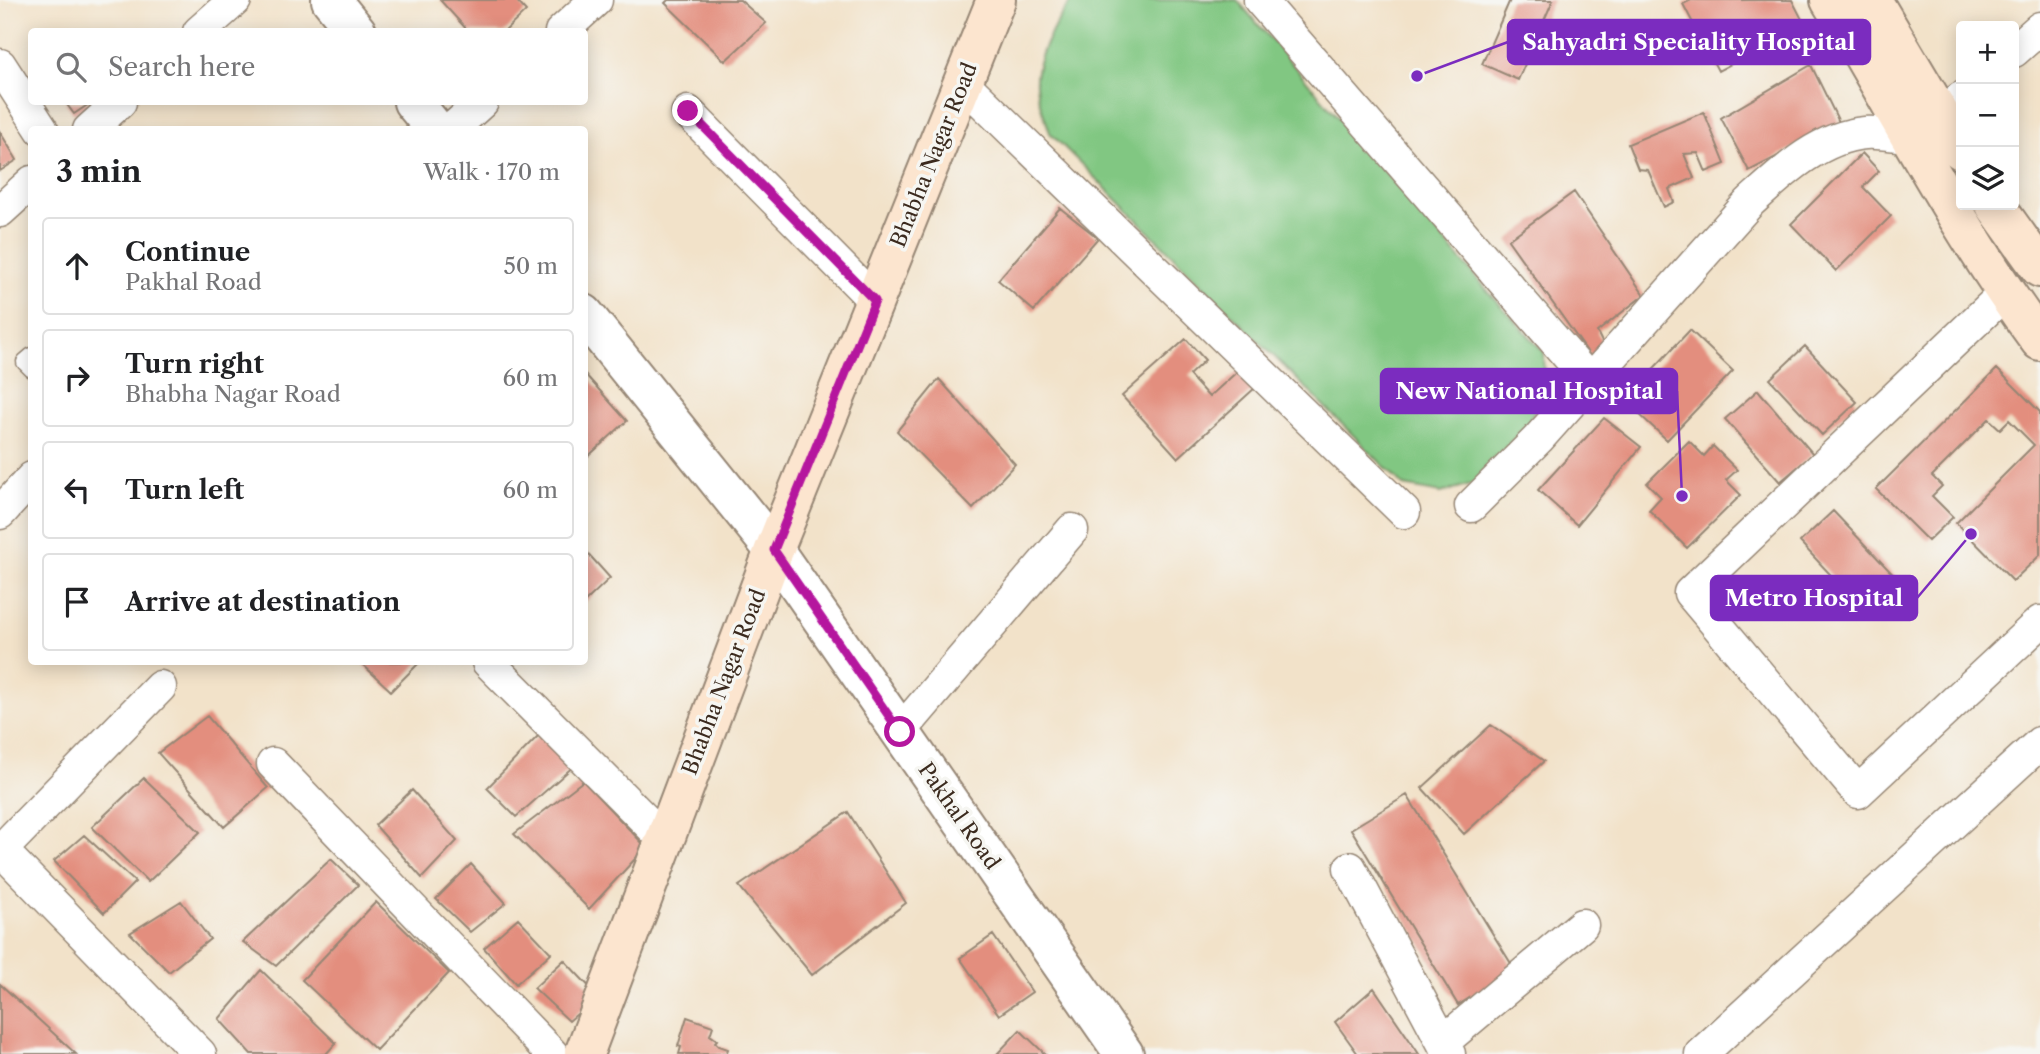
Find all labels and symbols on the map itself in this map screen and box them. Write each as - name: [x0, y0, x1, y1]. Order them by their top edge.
- callout: Sahyadri Speciality Hospital: [1508, 20, 1870, 64]
- text: Sahyadri Speciality Hospital: [1522, 28, 1856, 56]
- street label: Bhabha Nagar Road: [885, 59, 982, 251]
- route end: [672, 95, 703, 126]
- callout: New National Hospital: [1381, 369, 1677, 413]
- text: New National Hospital: [1395, 377, 1663, 405]
- callout: Metro Hospital: [1711, 576, 1917, 620]
- text: Metro Hospital: [1725, 584, 1903, 612]
- street label: Bhabha Nagar Road: [677, 585, 771, 778]
- route start: [884, 716, 915, 747]
- street label: Pakhal Road: [913, 757, 1006, 874]

